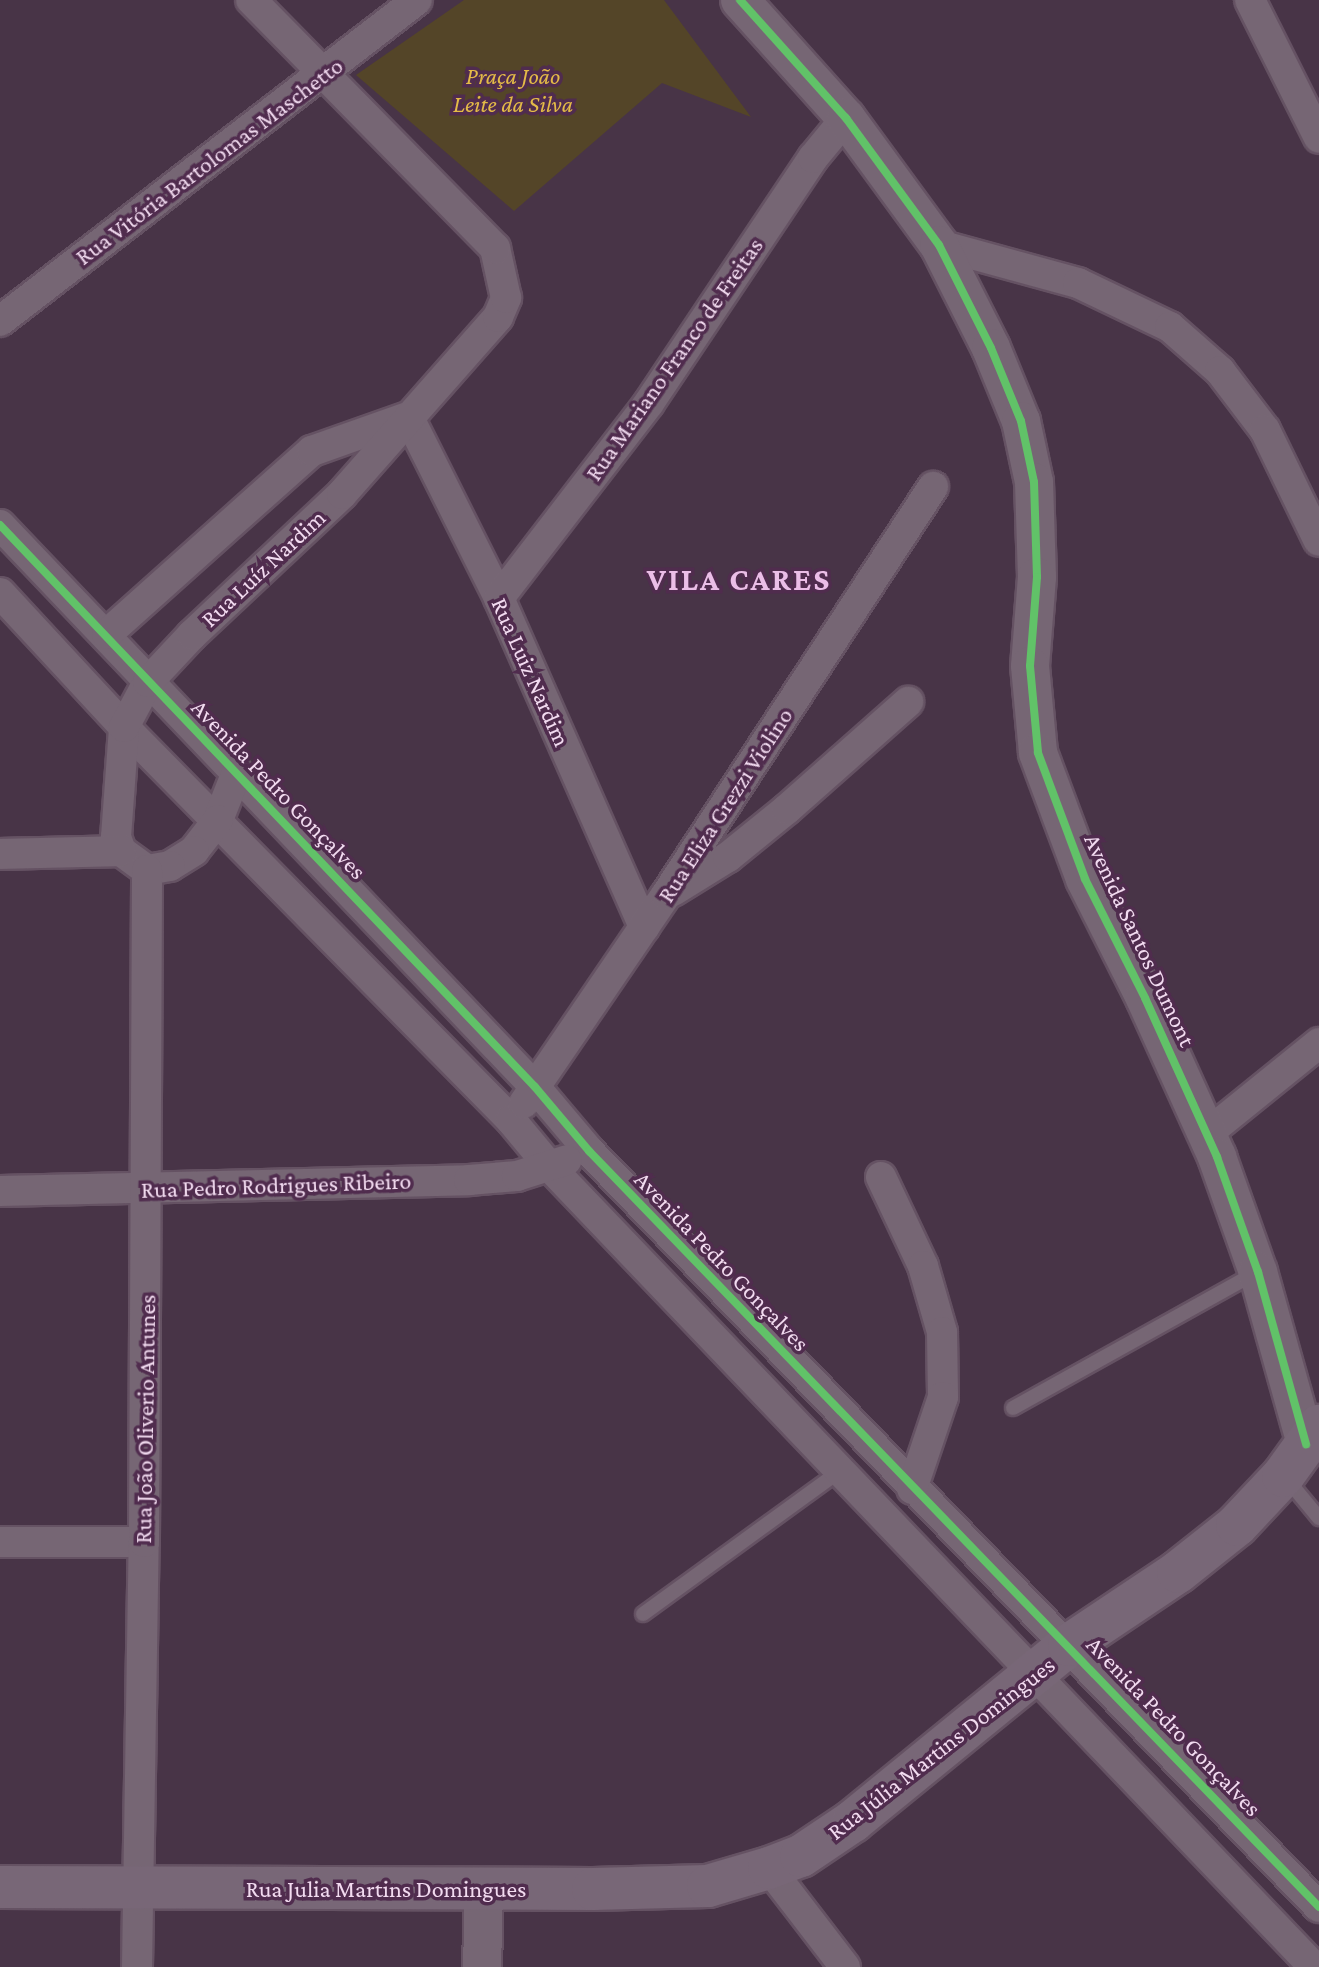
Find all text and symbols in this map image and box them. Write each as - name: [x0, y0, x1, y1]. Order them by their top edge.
- street label: Rua Vitória Bartolomas Maschetto: [70, 51, 348, 271]
- park label: Praça João Leite da Silva: [453, 62, 573, 118]
- street label: Rua Mariano Franco de Freitas: [579, 232, 769, 486]
- street label: Rua Luíz Nardim: [195, 503, 331, 633]
- district label: VILA CARES: [647, 560, 831, 598]
- street label: Rua Luiz Nardim: [485, 593, 577, 751]
- street label: Avenida Pedro Gonçalves: [186, 693, 372, 885]
- street label: Rua Eliza Grezzi Violino: [651, 702, 799, 908]
- street label: Avenida Santos Dumont: [1078, 829, 1202, 1051]
- street label: Avenida Pedro Gonçalves: [629, 1165, 815, 1357]
- street label: Rua Pedro Rodrigues Ribeiro: [140, 1166, 412, 1204]
- street label: Rua João Oliverio Antunes: [128, 1294, 162, 1544]
- street label: Avenida Pedro Gonçalves: [1081, 1630, 1267, 1822]
- street label: Rua Júlia Martins Domingues: [822, 1650, 1060, 1846]
- street label: Rua Julia Martins Domingues: [246, 1875, 526, 1903]

